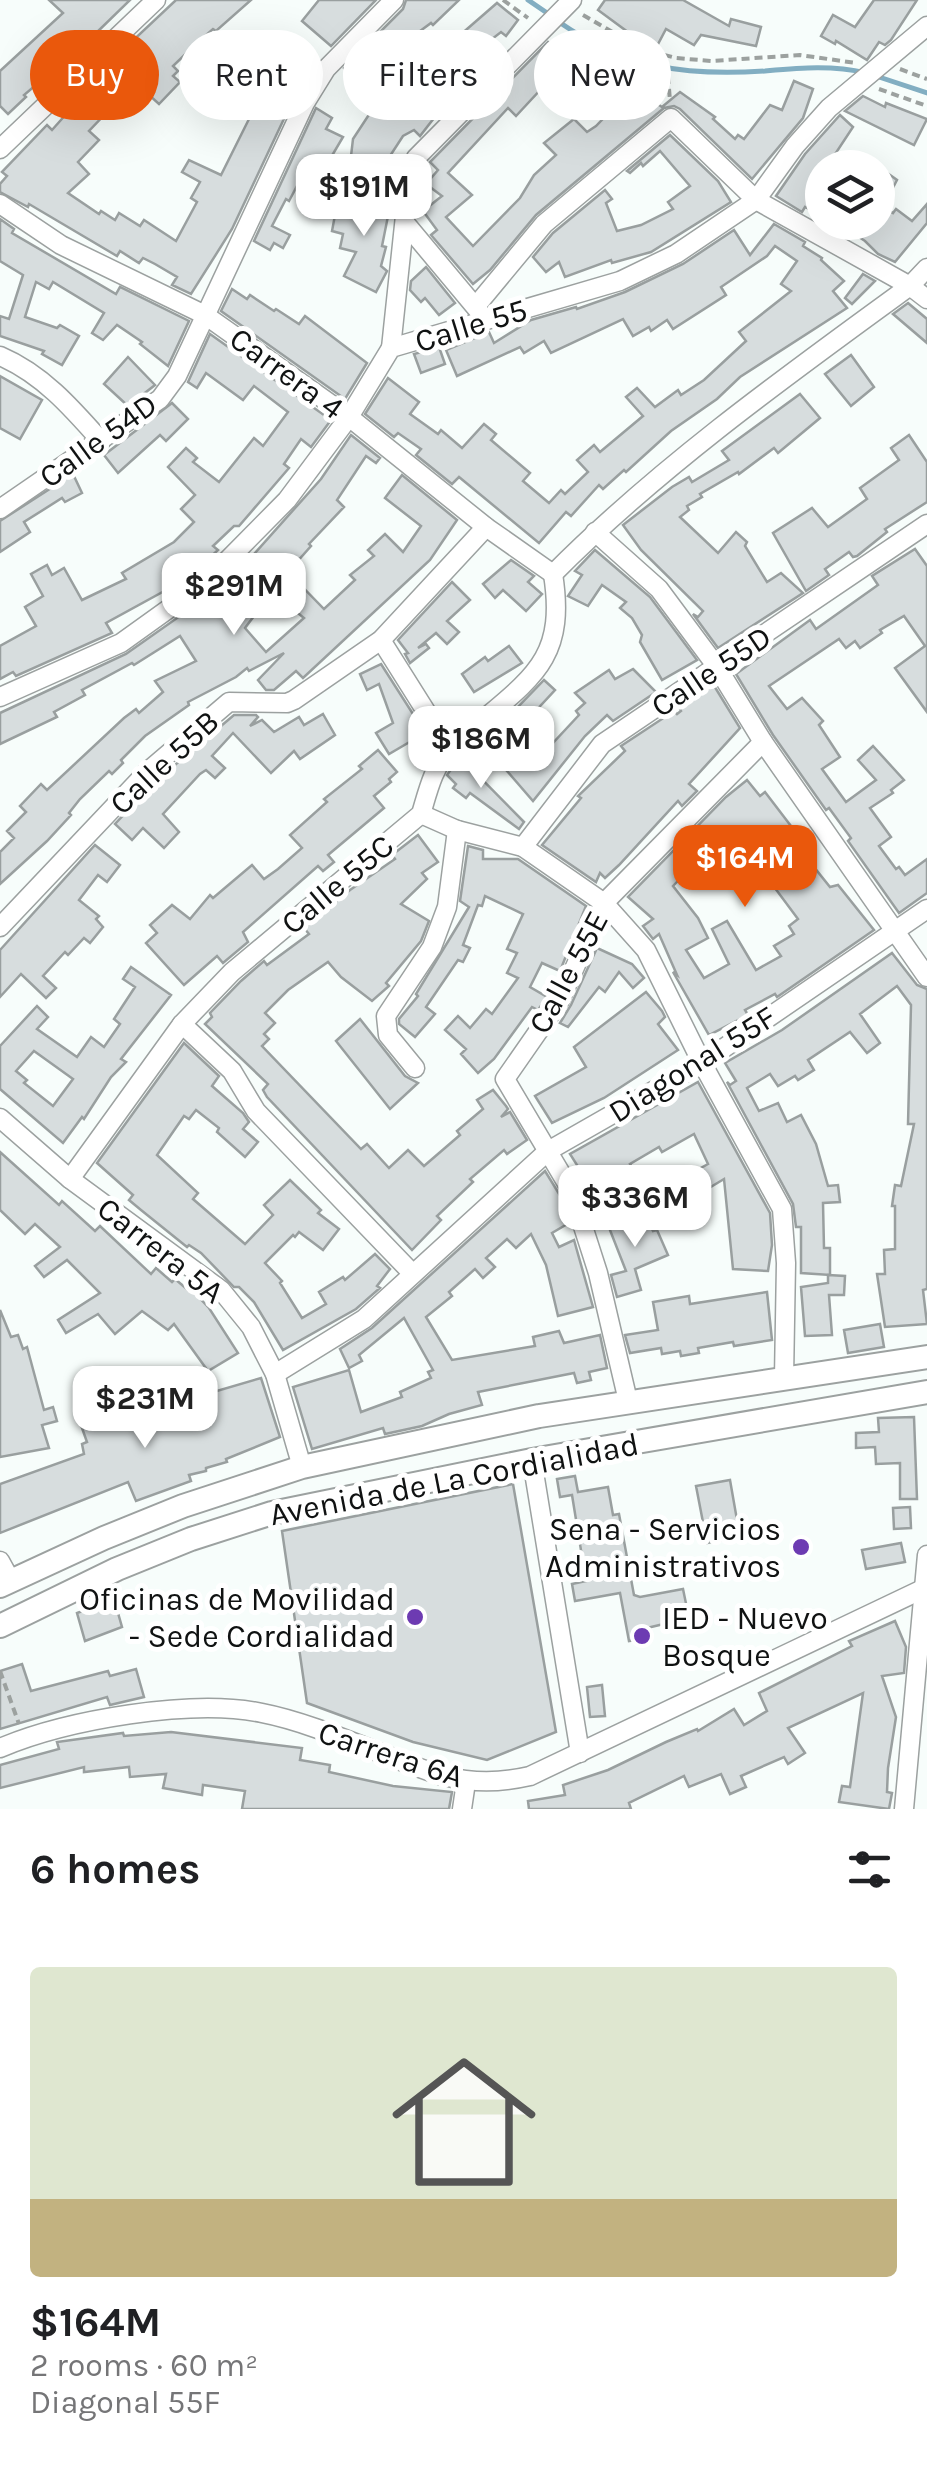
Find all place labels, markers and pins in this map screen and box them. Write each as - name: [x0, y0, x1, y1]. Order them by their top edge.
- pin: $191M: [294, 154, 434, 239]
- pin: $291M: [164, 553, 304, 638]
- pin: $186M: [411, 706, 551, 791]
- pin: $164M: [675, 825, 815, 910]
- pin: $336M: [565, 1165, 705, 1250]
- pin: $231M: [75, 1366, 215, 1451]
- place label: Sena - Servicios Administrativos: [545, 1511, 781, 1585]
- marker: Sena - Servicios Administrativos: [790, 1536, 812, 1558]
- place label: Oficinas de Movilidad - Sede Cordialidad: [79, 1581, 395, 1655]
- place label: IED - Nuevo Bosque: [662, 1600, 828, 1674]
- marker: Oficinas de Movilidad - Sede Cordialidad: [404, 1606, 426, 1628]
- marker: IED - Nuevo Bosque: [631, 1625, 653, 1647]

